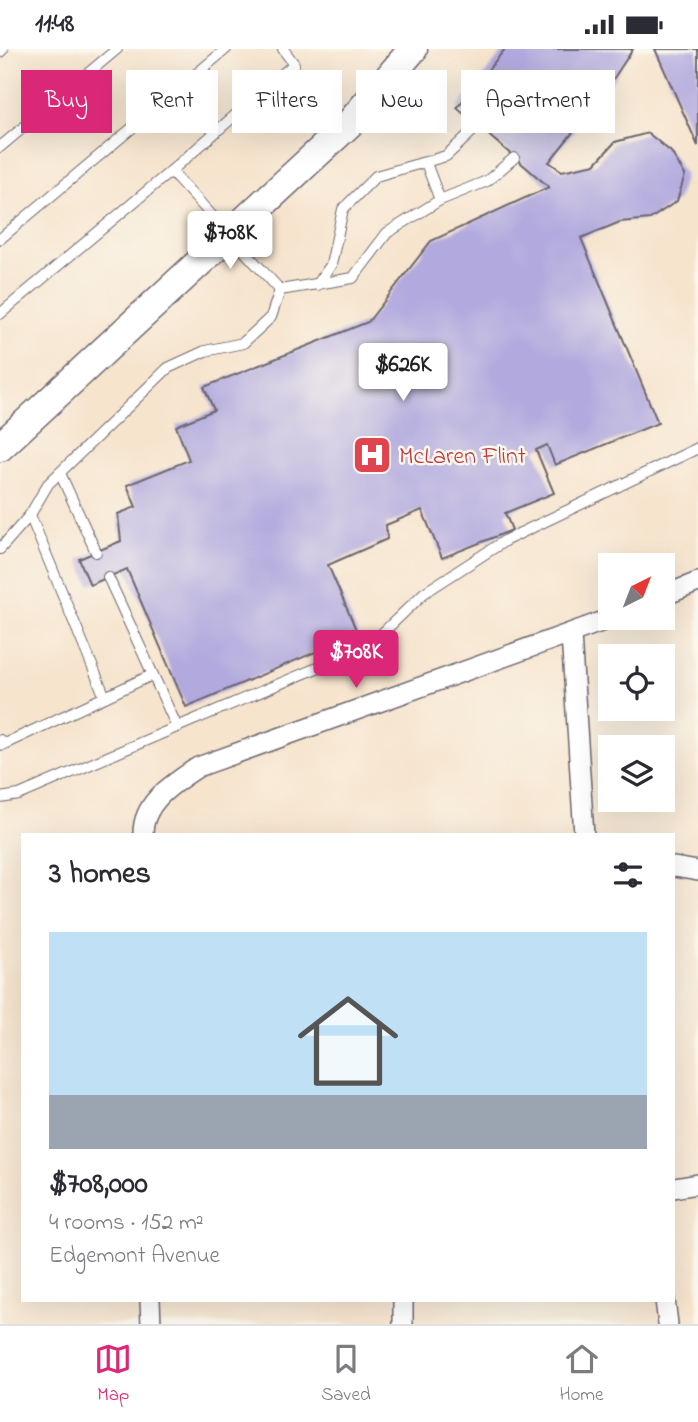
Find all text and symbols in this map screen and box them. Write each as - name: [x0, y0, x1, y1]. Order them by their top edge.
- text: 11:48: [35, 6, 74, 44]
- chip: Buy: [21, 70, 112, 133]
- chip: Rent: [126, 70, 218, 133]
- chip: Filters: [232, 70, 342, 133]
- chip: New: [356, 70, 447, 133]
- chip: Apartment: [461, 70, 615, 133]
- pin: $708K: [181, 211, 279, 271]
- text: $708K: [203, 217, 257, 250]
- pin: $626K: [354, 343, 452, 403]
- text: $626K: [375, 349, 431, 382]
- hospital icon: McLaren Flint: [351, 434, 393, 476]
- place label: McLaren Flint: [399, 440, 526, 475]
- north arrow: [598, 553, 676, 630]
- map controls: [598, 553, 675, 812]
- pin: $708K: [307, 631, 405, 690]
- text: $708K: [329, 636, 383, 669]
- button: locate: [598, 644, 675, 721]
- button: layers: [598, 735, 675, 812]
- text: 3 homes: [49, 853, 151, 897]
- icon: filters: [609, 856, 647, 894]
- icon: home: [285, 978, 411, 1104]
- text: $708,000: [49, 1163, 148, 1207]
- text: 4 rooms · 152 m²: [49, 1207, 204, 1240]
- text: Edgemont Avenue: [49, 1240, 220, 1273]
- tab: Map: [94, 1340, 132, 1409]
- tab: Saved: [321, 1340, 371, 1409]
- tab: Home: [559, 1340, 604, 1409]

